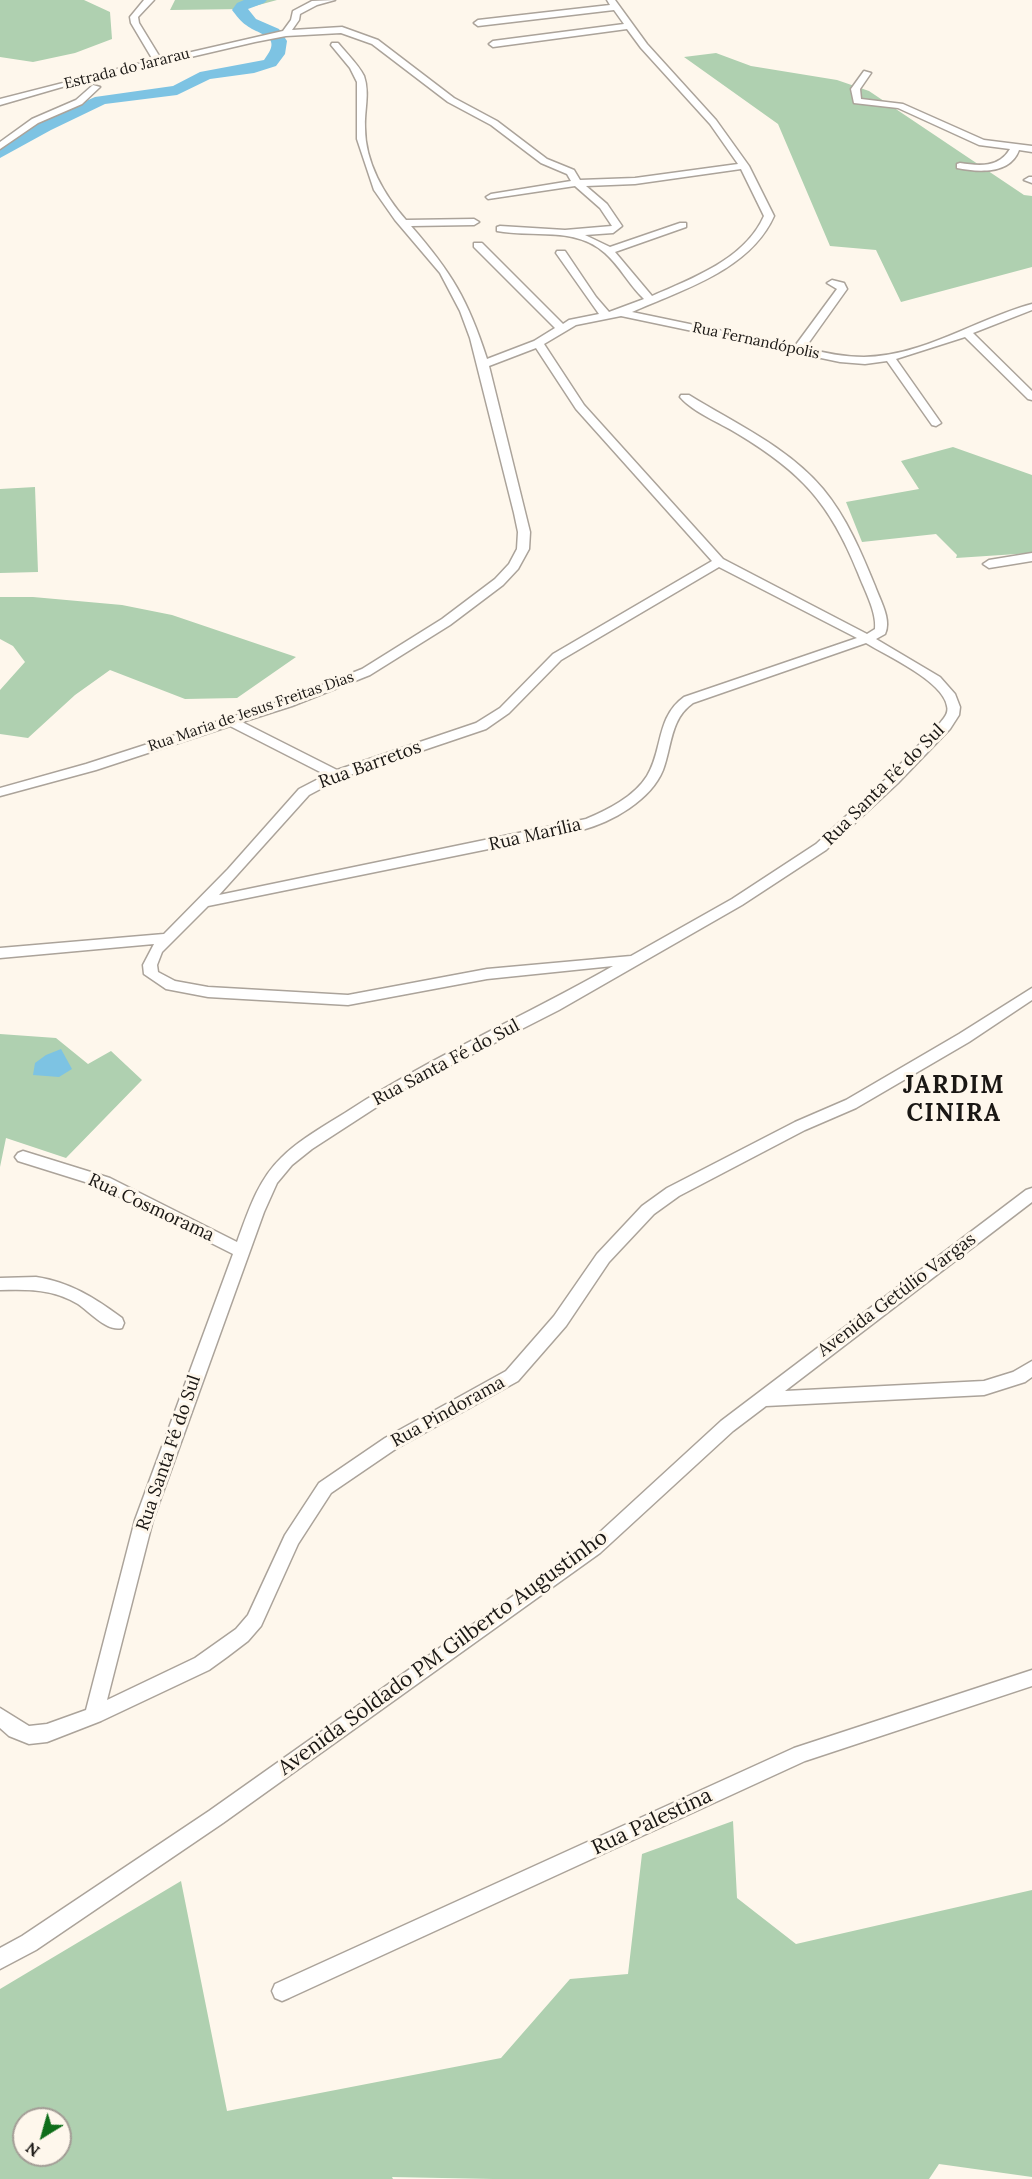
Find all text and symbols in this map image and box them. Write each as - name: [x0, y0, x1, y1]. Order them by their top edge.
- street label: Estrada do Jararau: [62, 45, 192, 93]
- street label: Rua Fernandópolis: [691, 319, 821, 363]
- street label: Rua Maria de Jesus Freitas Dias: [146, 668, 356, 756]
- street label: Rua Santa Fé do Sul: [819, 720, 949, 850]
- street label: Rua Barretos: [316, 736, 424, 794]
- street label: Rua Marília: [487, 814, 583, 856]
- street label: Rua Santa Fé do Sul: [369, 1015, 523, 1111]
- district label: JARDIM CINIRA: [903, 1072, 1005, 1128]
- street label: Rua Cosmorama: [85, 1169, 217, 1247]
- street label: Avenida Getúlio Vargas: [814, 1228, 980, 1362]
- street label: Rua Santa Fé do Sul: [132, 1372, 206, 1534]
- street label: Rua Pindorama: [387, 1372, 509, 1452]
- street label: Avenida Soldado PM Gilberto Augustinho: [273, 1525, 613, 1781]
- street label: Rua Palestina: [588, 1783, 716, 1861]
- north arrow: [12, 2107, 72, 2167]
- text: N: [21, 2138, 43, 2161]

